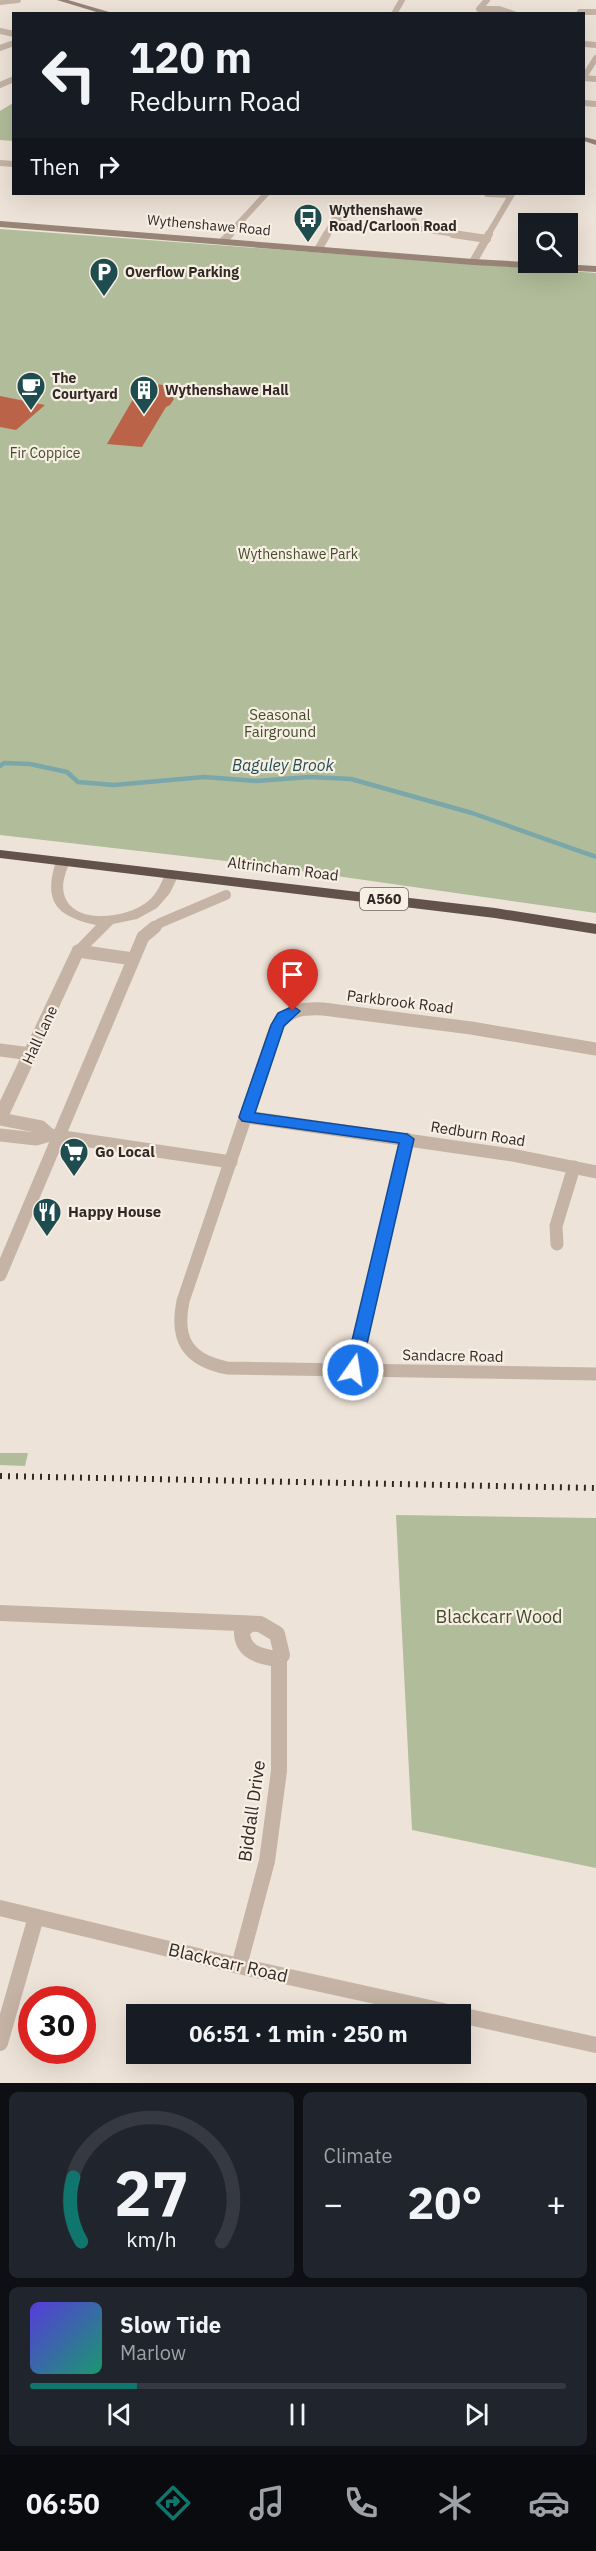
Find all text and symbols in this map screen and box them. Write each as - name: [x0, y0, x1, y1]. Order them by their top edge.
- text: 120 m: [129, 30, 252, 85]
- icon: left: [30, 36, 108, 114]
- text: Redburn Road: [129, 83, 301, 118]
- icon: right: [92, 150, 125, 183]
- text: Then: [30, 152, 80, 181]
- place label: Wythenshawe Road/Carloon Road: [329, 201, 457, 235]
- bus stop icon: Wythenshawe Road/Carloon Road: [292, 202, 324, 244]
- street label: Wythenshawe Road: [146, 211, 272, 239]
- map controls: [518, 213, 578, 273]
- button: search: [518, 213, 578, 273]
- parking icon: Overflow Parking: [88, 256, 120, 298]
- place label: Overflow Parking: [125, 263, 239, 281]
- place label: The Courtyard: [52, 369, 118, 403]
- cafe icon: The Courtyard: [15, 370, 47, 412]
- building icon: Wythenshawe Hall: [128, 374, 160, 416]
- place label: Wythenshawe Hall: [165, 381, 289, 399]
- park label: Fir Coppice: [10, 444, 81, 462]
- park label: Wythenshawe Park: [238, 545, 359, 563]
- park label: Seasonal Fairground: [244, 705, 316, 741]
- water label: Baguley Brook: [232, 755, 335, 775]
- street label: Altrincham Road: [226, 852, 340, 885]
- road number: A560: [360, 888, 408, 910]
- pin: [267, 949, 318, 1011]
- icon: arrive: [276, 958, 309, 991]
- street label: Parkbrook Road: [346, 986, 454, 1017]
- street label: Hall Lane: [18, 1002, 61, 1067]
- street label: Redburn Road: [429, 1117, 527, 1150]
- supermarket icon: Go Local: [58, 1136, 90, 1178]
- place label: Go Local: [95, 1142, 155, 1161]
- restaurant icon: Happy House: [31, 1196, 63, 1238]
- place label: Happy House: [68, 1202, 161, 1221]
- position arrow: [321, 1338, 385, 1402]
- street label: Sandacre Road: [402, 1345, 504, 1366]
- park label: Blackcarr Wood: [436, 1605, 563, 1628]
- street label: Biddall Drive: [233, 1758, 270, 1863]
- street label: Blackcarr Road: [166, 1938, 290, 1987]
- speed limit sign: 30: [18, 1986, 96, 2064]
- text: 06:51 · 1 min · 250 m: [189, 2019, 408, 2048]
- text: Climate: [324, 2142, 392, 2169]
- text: 27: [114, 2152, 189, 2233]
- text: 20°: [407, 2173, 482, 2231]
- text: −: [324, 2182, 343, 2225]
- text: +: [546, 2182, 566, 2225]
- text: km/h: [126, 2225, 176, 2253]
- text: Slow Tide: [120, 2310, 221, 2339]
- text: Marlow: [120, 2339, 186, 2366]
- icon: previous: [103, 2398, 136, 2431]
- icon: pause: [281, 2398, 314, 2431]
- icon: next: [460, 2398, 493, 2431]
- icon: directions: [152, 2482, 194, 2524]
- icon: music: [246, 2482, 288, 2524]
- icon: phone: [340, 2482, 382, 2524]
- icon: climate: [434, 2482, 476, 2524]
- icon: car: [528, 2482, 570, 2524]
- text: 06:50: [26, 2486, 100, 2521]

